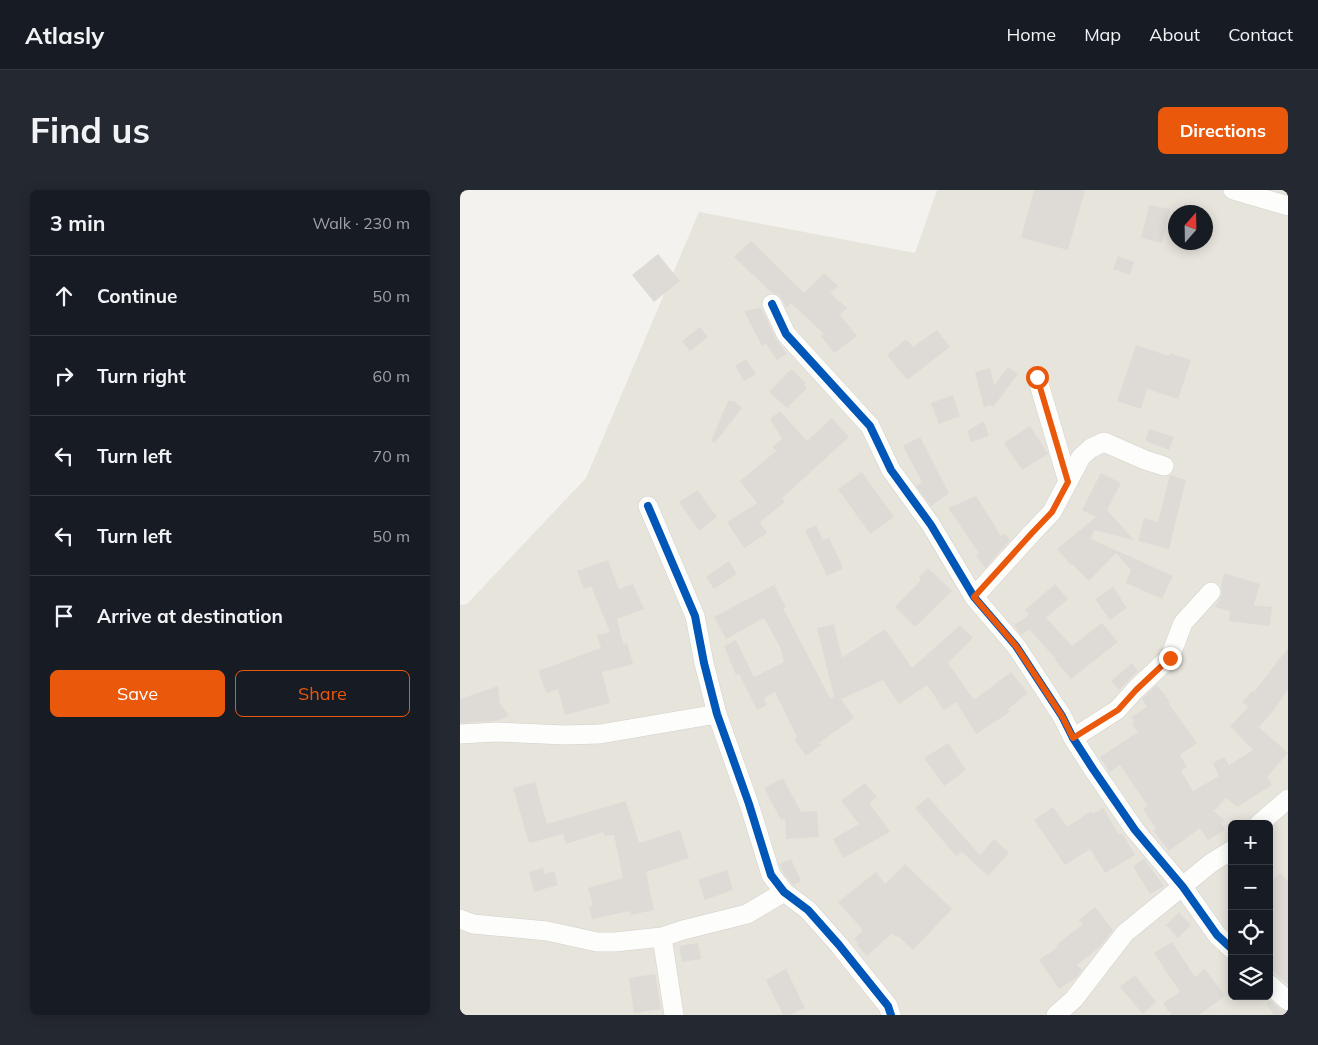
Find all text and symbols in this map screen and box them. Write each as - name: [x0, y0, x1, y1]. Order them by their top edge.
- text: Atlasly: [25, 20, 104, 50]
- text: Home: [1006, 23, 1056, 46]
- text: Map: [1084, 23, 1121, 46]
- text: About: [1149, 23, 1200, 46]
- text: Contact: [1228, 23, 1293, 46]
- button: Directions: [1158, 107, 1288, 154]
- text: Find us: [30, 108, 150, 152]
- north arrow: [1168, 205, 1213, 250]
- text: 3 min: [50, 210, 105, 236]
- text: Walk · 230 m: [312, 213, 410, 233]
- icon: ahead: [50, 282, 78, 310]
- text: Continue: [97, 284, 177, 308]
- text: 50 m: [373, 286, 410, 306]
- icon: right: [50, 362, 78, 390]
- text: Turn right: [97, 364, 186, 388]
- text: 60 m: [373, 366, 410, 386]
- route start: [1026, 366, 1049, 389]
- icon: left: [50, 442, 78, 470]
- text: Turn left: [97, 444, 172, 468]
- text: 70 m: [373, 446, 410, 466]
- icon: left: [50, 522, 78, 550]
- text: Turn left: [97, 524, 172, 548]
- text: 50 m: [373, 526, 410, 546]
- icon: arrive: [50, 602, 78, 630]
- text: Arrive at destination: [97, 604, 283, 628]
- route end: [1159, 647, 1182, 670]
- button: Save: [50, 670, 225, 717]
- button: Share: [235, 670, 410, 717]
- map controls: [1228, 820, 1273, 1000]
- button: +: [1228, 820, 1273, 865]
- button: −: [1228, 865, 1273, 910]
- button: locate: [1228, 910, 1273, 955]
- button: layers: [1228, 955, 1273, 1000]

